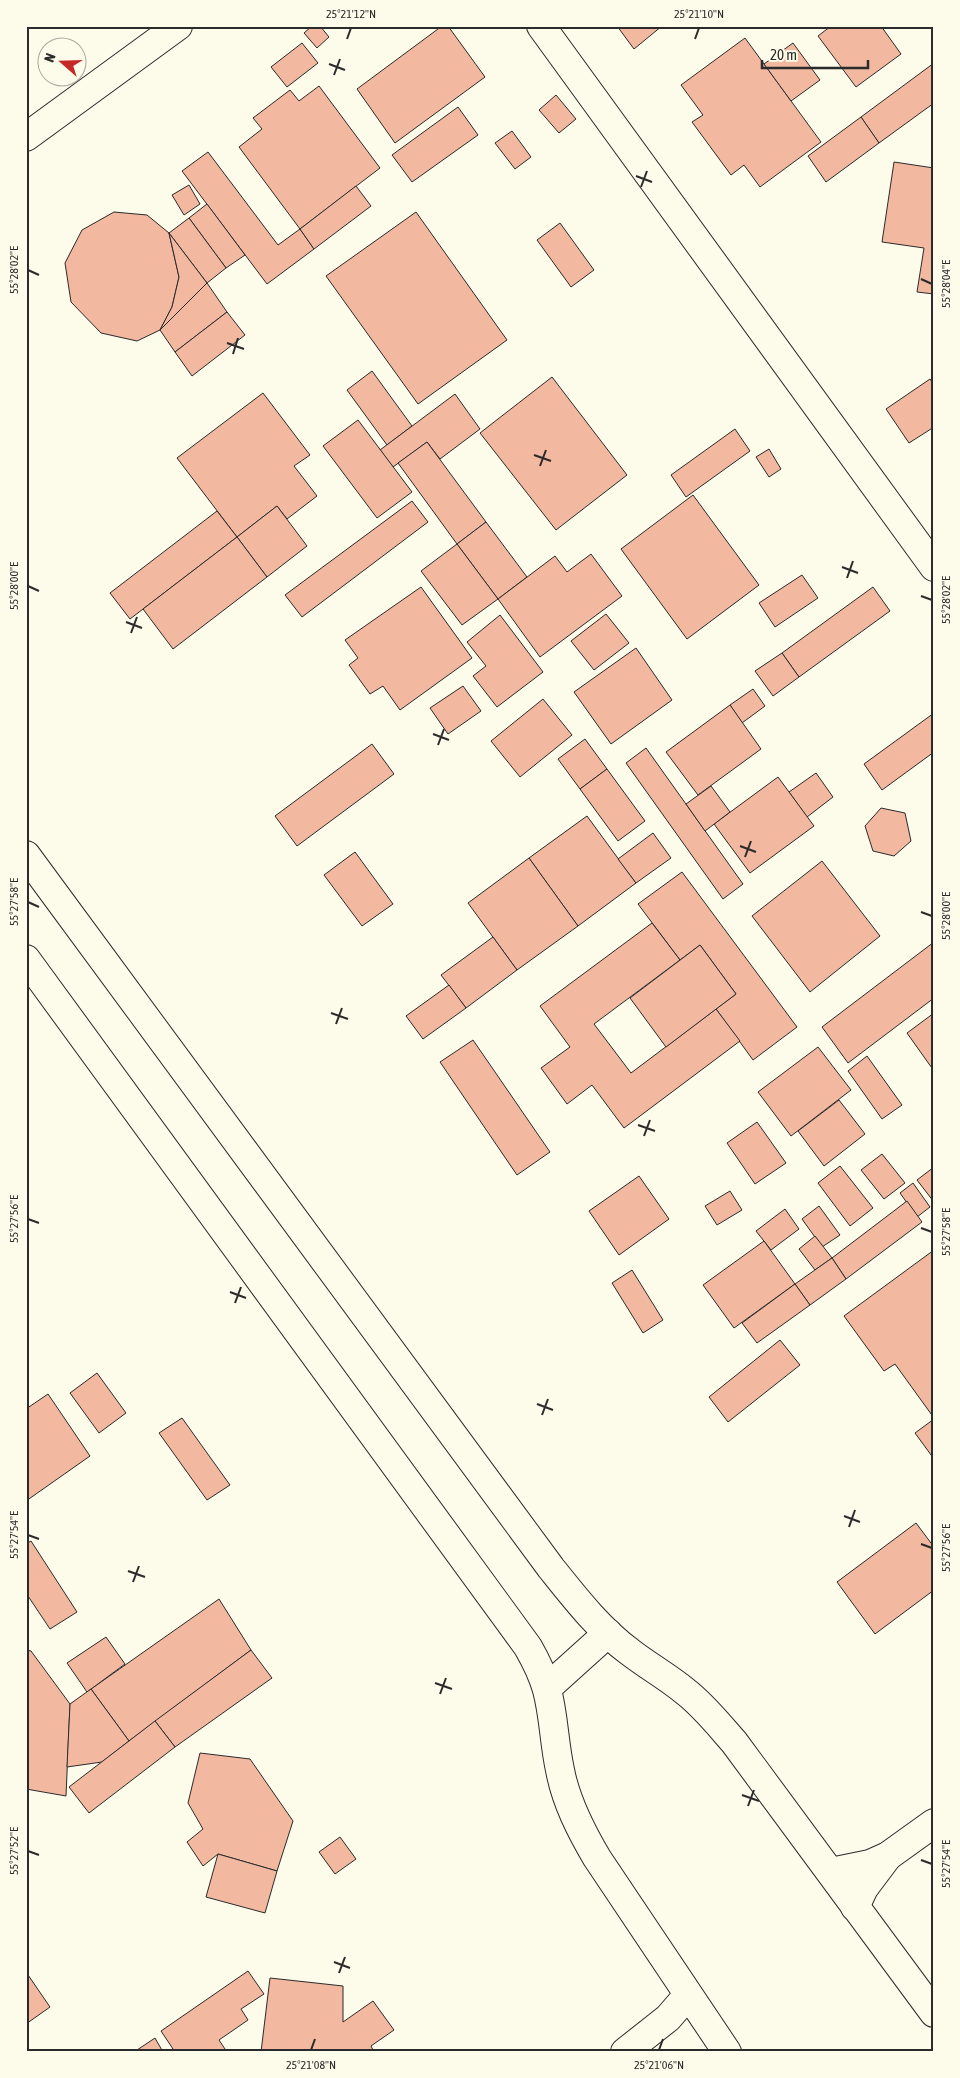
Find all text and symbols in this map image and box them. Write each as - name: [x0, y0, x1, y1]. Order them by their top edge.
- text: 25°21'12"N: [326, 7, 376, 21]
- text: 25°21'10"N: [674, 7, 724, 21]
- north arrow: [38, 38, 88, 88]
- scale bar: [762, 38, 869, 70]
- text: 20 m: [770, 46, 797, 63]
- text: N: [41, 51, 59, 64]
- text: 55°28'02"E: [7, 246, 21, 294]
- text: 55°28'04"E: [939, 260, 953, 308]
- text: 55°28'00"E: [7, 562, 21, 610]
- text: 55°28'02"E: [939, 576, 953, 624]
- text: 55°27'58"E: [7, 878, 21, 926]
- text: 55°28'00"E: [939, 892, 953, 940]
- text: 55°27'56"E: [7, 1195, 21, 1243]
- text: 55°27'58"E: [939, 1208, 953, 1256]
- text: 55°27'54"E: [7, 1511, 21, 1559]
- text: 55°27'56"E: [939, 1524, 953, 1572]
- text: 55°27'52"E: [7, 1827, 21, 1875]
- text: 55°27'54"E: [939, 1840, 953, 1888]
- text: 25°21'08"N: [286, 2058, 336, 2072]
- text: 25°21'06"N: [634, 2058, 684, 2072]

